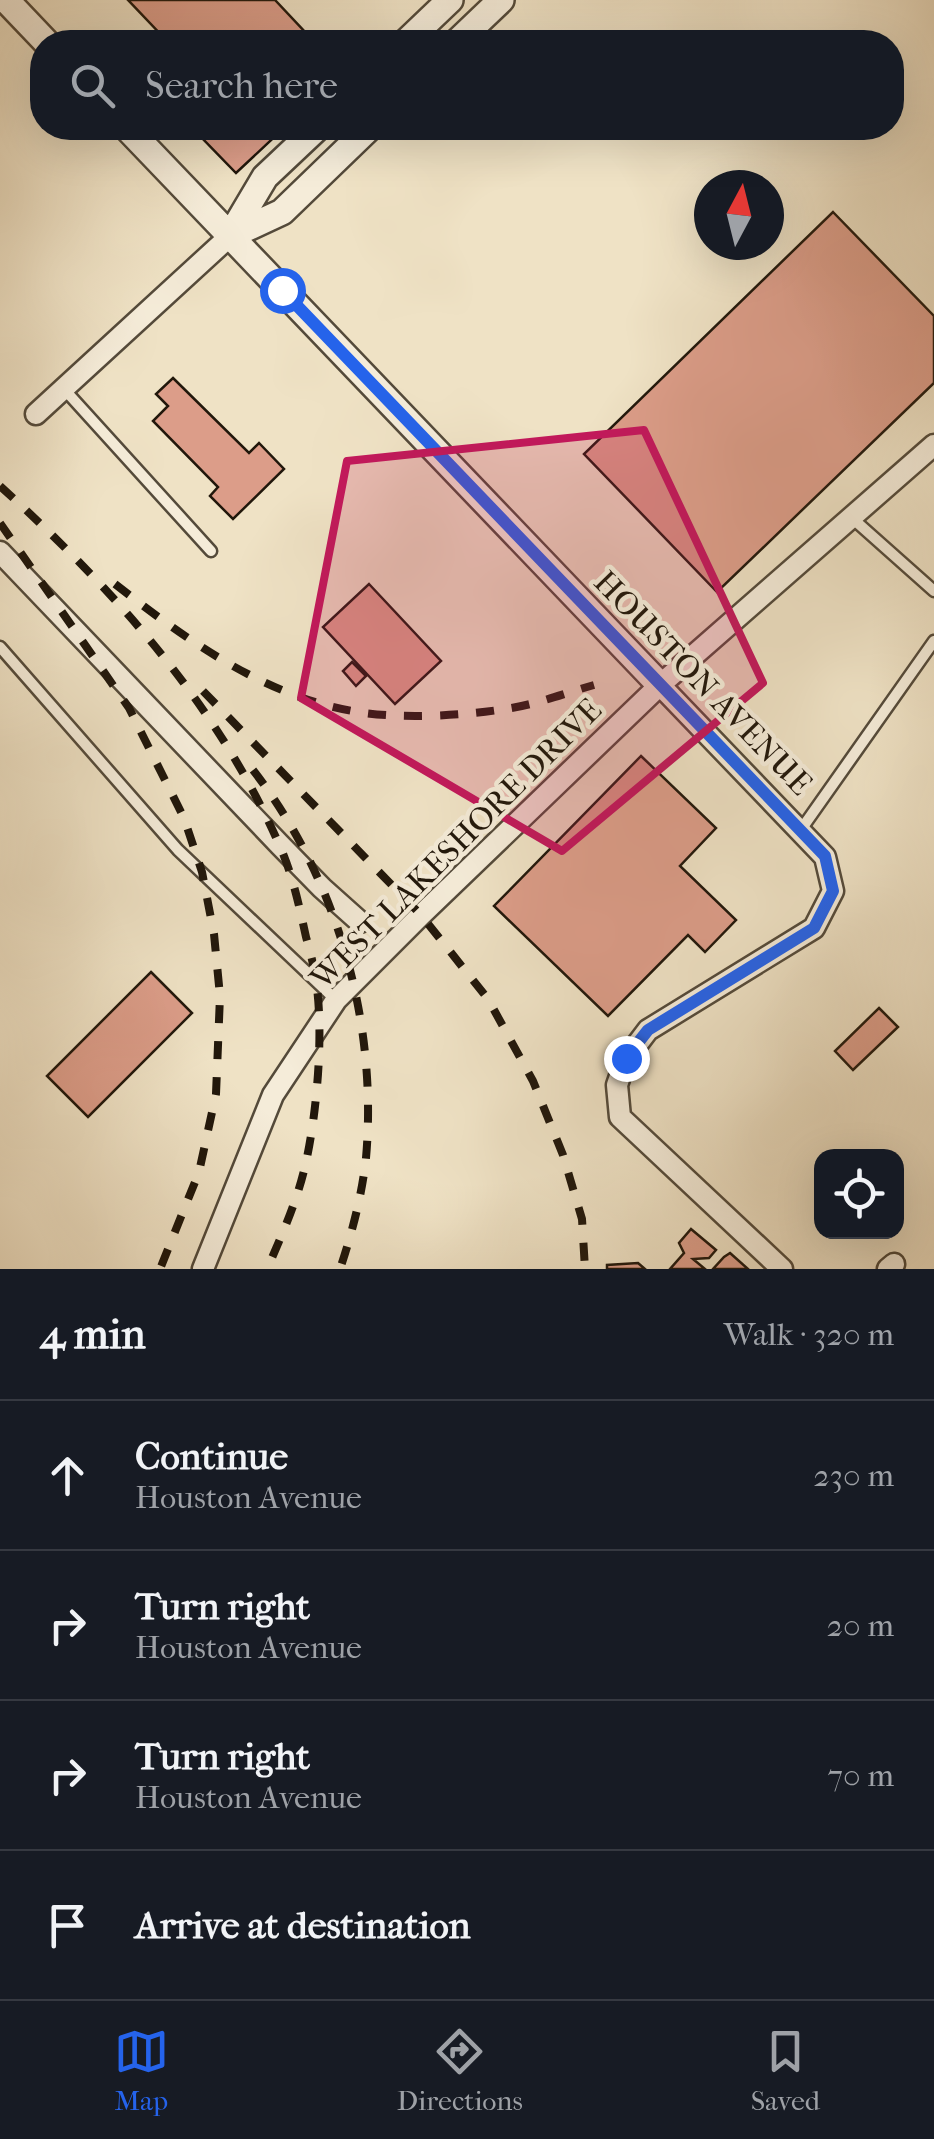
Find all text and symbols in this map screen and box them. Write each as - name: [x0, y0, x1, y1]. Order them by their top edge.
- search box: [30, 30, 904, 140]
- icon: search: [65, 58, 120, 113]
- text: Search here: [145, 63, 338, 108]
- north arrow: [694, 170, 784, 260]
- route start: [260, 268, 306, 314]
- street label: HOUSTON AVENUE: [587, 563, 819, 803]
- street label: WEST LAKESHORE DRIVE: [302, 691, 609, 998]
- route end: [604, 1036, 650, 1082]
- map controls: [814, 1149, 904, 1239]
- button: locate: [814, 1149, 904, 1239]
- text: 4 min: [40, 1310, 146, 1359]
- text: Walk · 320 m: [724, 1316, 894, 1353]
- text: Continue: [135, 1434, 288, 1479]
- icon: ahead: [40, 1448, 95, 1503]
- text: 230 m: [813, 1457, 894, 1494]
- text: Houston Avenue: [135, 1479, 362, 1516]
- text: Turn right: [135, 1584, 310, 1629]
- icon: right: [40, 1598, 95, 1653]
- text: 20 m: [826, 1607, 894, 1644]
- text: Houston Avenue: [135, 1629, 362, 1666]
- text: Turn right: [135, 1734, 310, 1779]
- icon: right: [40, 1748, 95, 1803]
- text: 70 m: [828, 1757, 894, 1794]
- text: Houston Avenue: [135, 1779, 362, 1816]
- icon: arrive: [40, 1898, 95, 1953]
- text: Arrive at destination: [135, 1903, 471, 1948]
- tab: Map: [114, 2024, 169, 2117]
- tab: Directions: [397, 2024, 523, 2117]
- tab: Saved: [751, 2024, 820, 2117]

